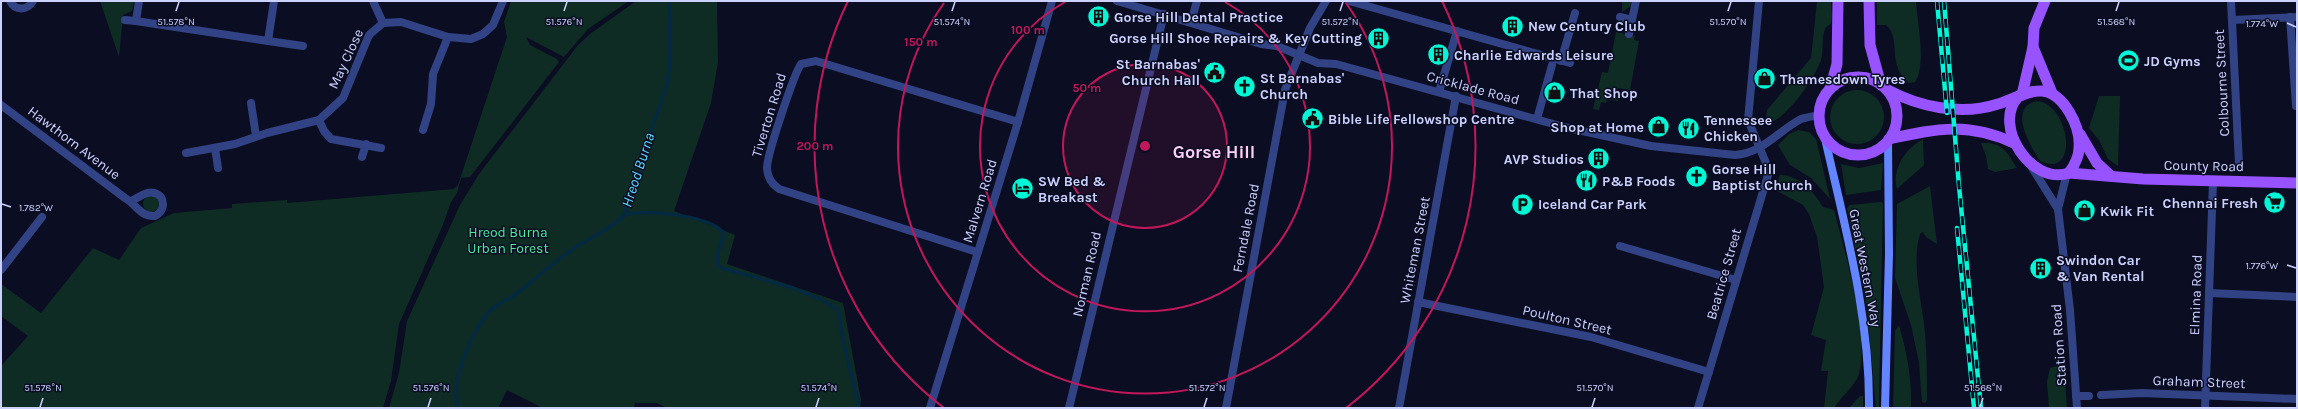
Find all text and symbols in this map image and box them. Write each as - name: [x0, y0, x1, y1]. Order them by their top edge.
- building icon: Gorse Hill Dental Practice: [1086, 4, 1112, 30]
- place label: Gorse Hill Dental Practice: [1114, 9, 1283, 26]
- building icon: New Century Club: [1500, 13, 1526, 39]
- text: 51.578°N: [157, 16, 195, 28]
- text: 51.576°N: [545, 16, 583, 28]
- text: 51.574°N: [934, 16, 970, 28]
- text: 51.572°N: [1321, 16, 1359, 28]
- text: 51.570°N: [1709, 16, 1747, 28]
- text: 51.568°N: [2097, 16, 2135, 28]
- place label: New Century Club: [1528, 18, 1646, 35]
- text: 1.774°W: [2246, 18, 2278, 30]
- text: 100 m: [1011, 23, 1045, 37]
- building icon: Gorse Hill Shoe Repairs & Key Cutting: [1365, 25, 1391, 51]
- street label: May Close: [325, 26, 367, 92]
- street label: Colbourne Street: [2211, 29, 2233, 137]
- place label: Gorse Hill Shoe Repairs & Key Cutting: [1109, 30, 1362, 47]
- text: 150 m: [904, 35, 938, 49]
- building icon: Charlie Edwards Leisure: [1426, 42, 1452, 68]
- place label: Charlie Edwards Leisure: [1454, 47, 1614, 64]
- sports icon: JD Gyms: [2116, 48, 2142, 74]
- place label: JD Gyms: [2144, 53, 2201, 70]
- place label: St Barnabas' Church Hall: [1116, 56, 1200, 89]
- public building icon: St Barnabas' Church Hall: [1202, 59, 1228, 85]
- shop icon: Thamesdown Tyres: [1752, 66, 1778, 92]
- street label: Cricklade Road: [1425, 67, 1521, 109]
- place label: St Barnabas' Church: [1260, 70, 1345, 103]
- street label: Tiverton Road: [748, 71, 790, 159]
- place label: Thamesdown Tyres: [1780, 71, 1906, 88]
- church icon: St Barnabas' Church: [1231, 73, 1257, 99]
- shop icon: That Shop: [1542, 80, 1568, 106]
- text: 50 m: [1073, 81, 1102, 95]
- place label: That Shop: [1570, 85, 1638, 102]
- street label: Hawthorn Avenue: [24, 103, 124, 183]
- public building icon: Bible Life Fellowshop Centre: [1299, 106, 1325, 132]
- place label: Bible Life Fellowshop Centre: [1328, 111, 1514, 128]
- place label: Tennessee Chicken: [1704, 112, 1772, 145]
- shop icon: Shop at Home: [1646, 114, 1672, 140]
- restaurant icon: Tennessee Chicken: [1675, 115, 1701, 141]
- place label: Shop at Home: [1551, 119, 1644, 136]
- water label: Hreod Burna: [618, 131, 658, 209]
- text: 200 m: [797, 139, 833, 153]
- centre of rings: [1138, 139, 1152, 153]
- district label: Gorse Hill: [1173, 141, 1255, 163]
- building icon: AVP Studios: [1586, 146, 1612, 172]
- place label: AVP Studios: [1504, 151, 1584, 168]
- street label: Malvern Road: [959, 157, 1001, 245]
- street label: County Road: [2164, 157, 2244, 175]
- place label: Gorse Hill Baptist Church: [1712, 161, 1812, 194]
- church icon: Gorse Hill Baptist Church: [1684, 164, 1710, 190]
- restaurant icon: P&B Foods: [1573, 168, 1599, 194]
- place label: SW Bed & Breakast: [1038, 173, 1106, 206]
- place label: P&B Foods: [1602, 173, 1675, 190]
- hotel icon: SW Bed & Breakast: [1009, 176, 1035, 202]
- street label: Ferndale Road: [1229, 182, 1263, 274]
- supermarket icon: Chennai Fresh: [2261, 190, 2287, 216]
- parking icon: Iceland Car Park: [1510, 191, 1536, 217]
- street label: Whiteman Street: [1396, 195, 1434, 305]
- place label: Chennai Fresh: [2163, 195, 2258, 212]
- place label: Iceland Car Park: [1538, 196, 1647, 213]
- shop icon: Kwik Fit: [2071, 198, 2097, 224]
- text: 1.782°W: [19, 202, 53, 214]
- place label: Kwik Fit: [2100, 203, 2154, 220]
- street label: Great Western Way: [1845, 208, 1885, 329]
- park label: Hreod Burna Urban Forest: [467, 224, 549, 257]
- street label: Beatrice Street: [1703, 226, 1745, 322]
- street label: Norman Road: [1069, 230, 1105, 318]
- place label: Swindon Car & Van Rental: [2056, 252, 2145, 285]
- street label: Elmina Road: [2186, 254, 2206, 336]
- building icon: Swindon Car & Van Rental: [2028, 255, 2054, 281]
- text: 1.776°W: [2246, 260, 2278, 272]
- street label: Poulton Street: [1521, 301, 1613, 339]
- street label: Station Road: [2048, 303, 2070, 387]
- street label: Graham Street: [2152, 372, 2246, 392]
- text: 51.578°N: [24, 382, 62, 394]
- text: 51.576°N: [412, 382, 450, 394]
- text: 51.574°N: [801, 382, 837, 394]
- text: 51.572°N: [1188, 382, 1226, 394]
- text: 51.570°N: [1576, 382, 1614, 394]
- text: 51.568°N: [1964, 382, 2002, 394]

